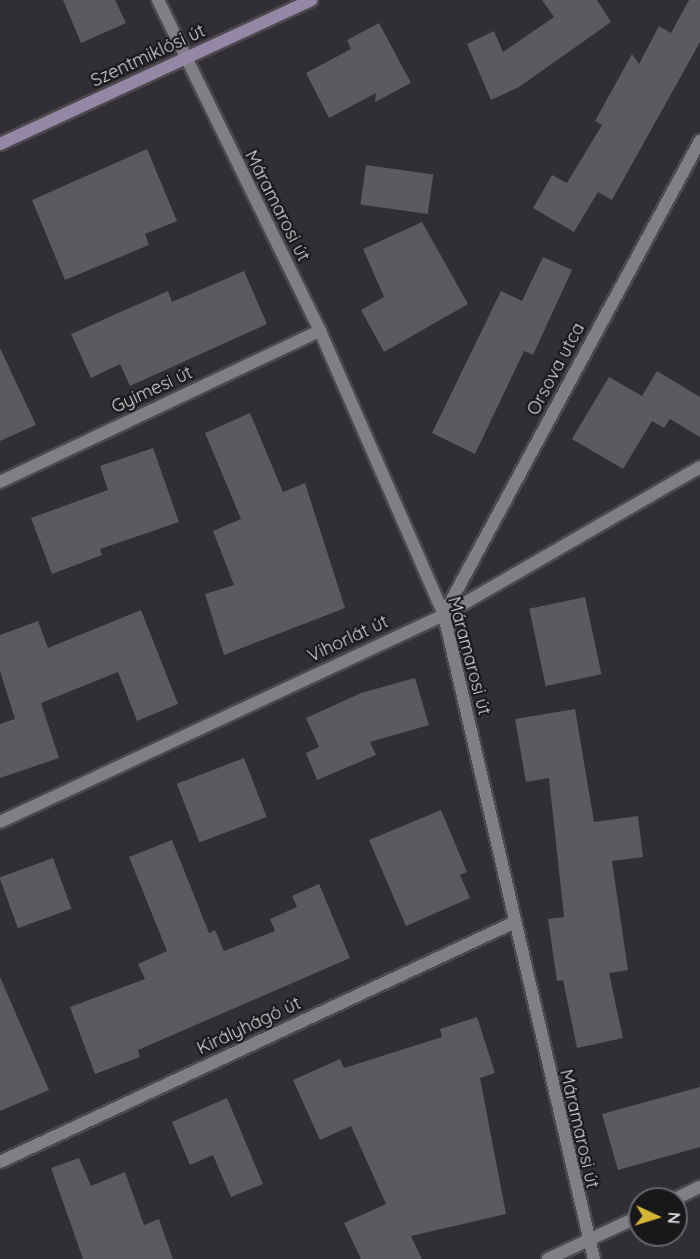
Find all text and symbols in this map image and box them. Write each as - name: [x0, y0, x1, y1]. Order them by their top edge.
- street label: Szentmiklósi út: [87, 20, 209, 92]
- street label: Máramarosi út: [240, 147, 314, 265]
- street label: Orsova utca: [523, 319, 589, 419]
- street label: Gyimesi út: [108, 362, 196, 418]
- street label: Máramarosi út: [443, 594, 495, 718]
- street label: Vihorlát út: [304, 611, 392, 667]
- street label: Királyhágó út: [194, 993, 304, 1059]
- street label: Máramarosi út: [555, 1067, 603, 1191]
- north arrow: [628, 1187, 688, 1247]
- text: N: [664, 1212, 684, 1225]

